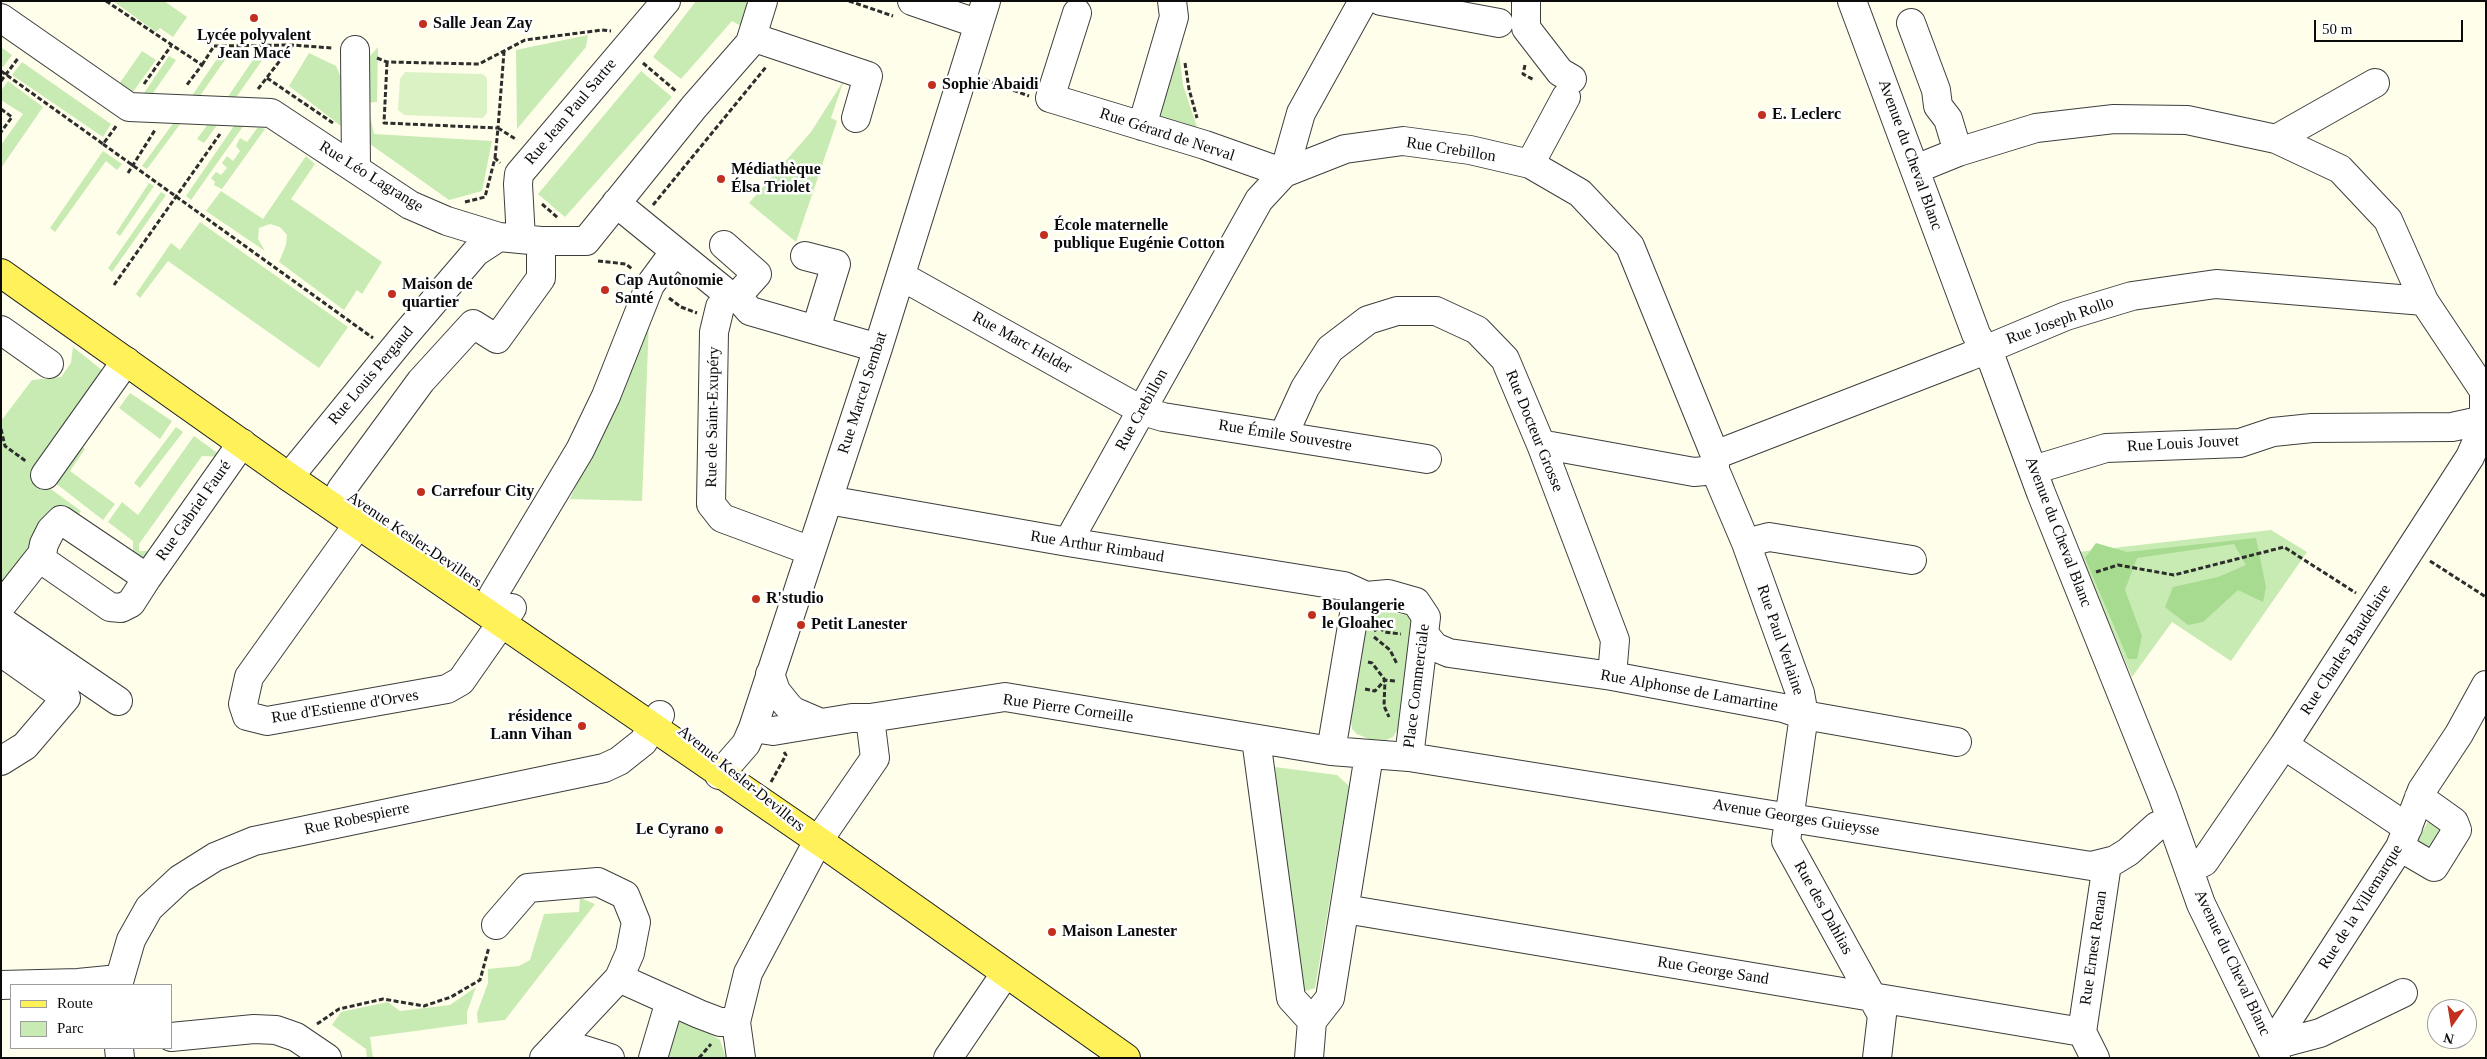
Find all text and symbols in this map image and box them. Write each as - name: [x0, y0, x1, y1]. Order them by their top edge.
- scale bar: [2317, 10, 2466, 42]
- marker: Lycée polyvalent Jean Macé: [248, 12, 260, 24]
- place label: Salle Jean Zay: [433, 14, 533, 34]
- marker: Salle Jean Zay: [417, 18, 429, 30]
- text: 50 m: [2322, 21, 2352, 37]
- place label: Lycée polyvalent Jean Macé: [197, 26, 311, 64]
- street label: Rue Jean Paul Sartre: [521, 55, 621, 169]
- place label: Sophie Abaidi: [942, 75, 1038, 95]
- street label: Avenue du Cheval Blanc: [1874, 77, 1946, 233]
- marker: Sophie Abaidi: [926, 79, 938, 91]
- street label: Rue Gérard de Nerval: [1097, 104, 1237, 166]
- place label: E. Leclerc: [1772, 105, 1841, 125]
- marker: E. Leclerc: [1756, 109, 1768, 121]
- street label: Rue Crebillon: [1405, 133, 1497, 167]
- street label: Rue Léo Lagrange: [315, 137, 427, 217]
- place label: Médiathèque Élsa Triolet: [731, 160, 821, 198]
- marker: Médiathèque Élsa Triolet: [715, 173, 727, 185]
- place label: École maternelle publique Eugénie Cotton: [1054, 216, 1225, 254]
- marker: École maternelle publique Eugénie Cotton: [1038, 229, 1050, 241]
- place label: Cap Autonomie Santé: [615, 271, 723, 309]
- place label: Maison de quartier: [402, 275, 473, 313]
- marker: Cap Autonomie Santé: [599, 284, 611, 296]
- marker: Maison de quartier: [386, 288, 398, 300]
- street label: Rue Joseph Rollo: [2004, 293, 2116, 349]
- street label: Rue Marc Helder: [969, 308, 1075, 378]
- street label: Rue Louis Pergaud: [324, 323, 418, 429]
- street label: Rue Marcel Sembat: [834, 330, 892, 456]
- street label: Rue de Saint-Exupéry: [702, 346, 724, 488]
- street label: Rue Crebillon: [1112, 366, 1172, 454]
- street label: Rue Docteur Grosse: [1501, 367, 1567, 495]
- street label: Rue Émile Souvestre: [1217, 416, 1353, 456]
- street label: Rue Louis Jouvet: [2127, 431, 2239, 457]
- street label: Avenue du Cheval Blanc: [2021, 454, 2095, 610]
- street label: Rue Gabriel Fauré: [152, 457, 236, 565]
- place label: Carrefour City: [431, 482, 534, 502]
- marker: Carrefour City: [415, 486, 427, 498]
- street label: Avenue Kesler-Devillers: [343, 488, 485, 592]
- street label: Rue Arthur Rimbaud: [1029, 527, 1165, 567]
- street label: Rue Charles Baudelaire: [2297, 581, 2395, 719]
- street label: Rue Paul Verlaine: [1752, 582, 1808, 698]
- place label: R'studio: [766, 589, 824, 609]
- marker: R'studio: [750, 593, 762, 605]
- place label: Boulangerie le Gloahec: [1322, 596, 1405, 634]
- marker: Boulangerie le Gloahec: [1306, 609, 1318, 621]
- place label: Petit Lanester: [811, 615, 907, 635]
- marker: Petit Lanester: [795, 619, 807, 631]
- street label: Place Commerciale: [1400, 623, 1434, 749]
- street label: Rue Alphonse de Lamartine: [1599, 666, 1779, 716]
- street label: Rue d'Estienne d'Orves: [270, 686, 420, 728]
- street label: Rue Pierre Corneille: [1002, 690, 1134, 728]
- place label: résidence Lann Vihan: [490, 707, 572, 745]
- marker: résidence Lann Vihan: [576, 720, 588, 732]
- street label: Avenue Kesler-Devillers: [674, 722, 808, 836]
- street label: Avenue Georges Guieysse: [1711, 795, 1881, 841]
- street label: Rue Robespierre: [303, 798, 411, 840]
- place label: Le Cyrano: [636, 820, 709, 840]
- marker: Le Cyrano: [713, 824, 725, 836]
- street label: Rue de la Villemarque: [2315, 841, 2407, 973]
- street label: Rue des Dahlias: [1789, 858, 1857, 958]
- street label: Avenue du Cheval Blanc: [2190, 887, 2274, 1039]
- street label: Rue Ernest Renan: [2076, 889, 2112, 1007]
- place label: Maison Lanester: [1062, 922, 1177, 942]
- marker: Maison Lanester: [1046, 926, 1058, 938]
- street label: Rue George Sand: [1656, 953, 1770, 989]
- legend: [10, 984, 172, 1049]
- text: Route: [57, 995, 93, 1011]
- north arrow: [2427, 999, 2477, 1049]
- text: Parc: [57, 1020, 84, 1036]
- text: N: [2442, 1030, 2455, 1047]

